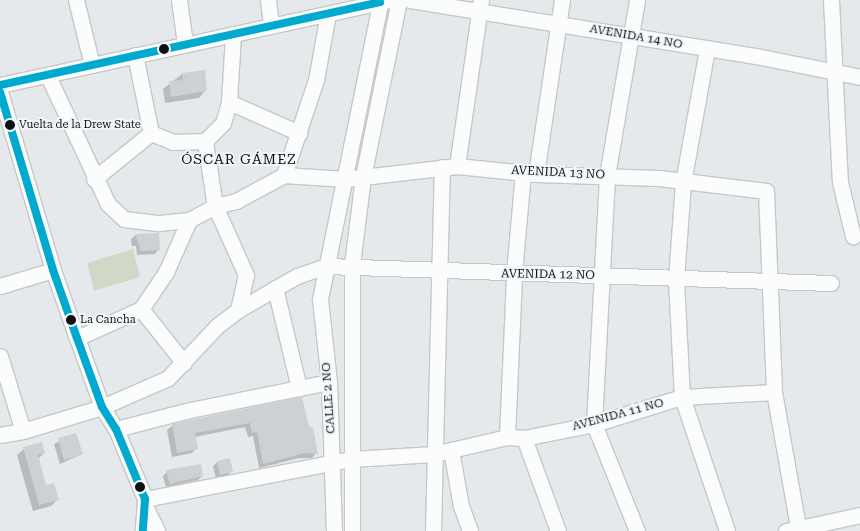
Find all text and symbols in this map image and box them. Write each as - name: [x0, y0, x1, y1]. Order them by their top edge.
- street label: AVENIDA 14 NO: [589, 22, 683, 52]
- unlabelled marker: [159, 44, 169, 54]
- place label: Vuelta de la Drew State: [19, 118, 141, 132]
- marker: Vuelta de la Drew State: [5, 120, 15, 130]
- district label: ÓSCAR GÁMEZ: [180, 151, 298, 167]
- street label: AVENIDA 13 NO: [511, 163, 605, 183]
- street label: AVENIDA 12 NO: [501, 267, 595, 283]
- place label: La Cancha: [80, 313, 136, 327]
- marker: La Cancha: [66, 315, 76, 325]
- street label: CALLE 2 NO: [319, 362, 339, 434]
- street label: AVENIDA 11 NO: [571, 396, 665, 434]
- unlabelled marker: [135, 482, 145, 492]

